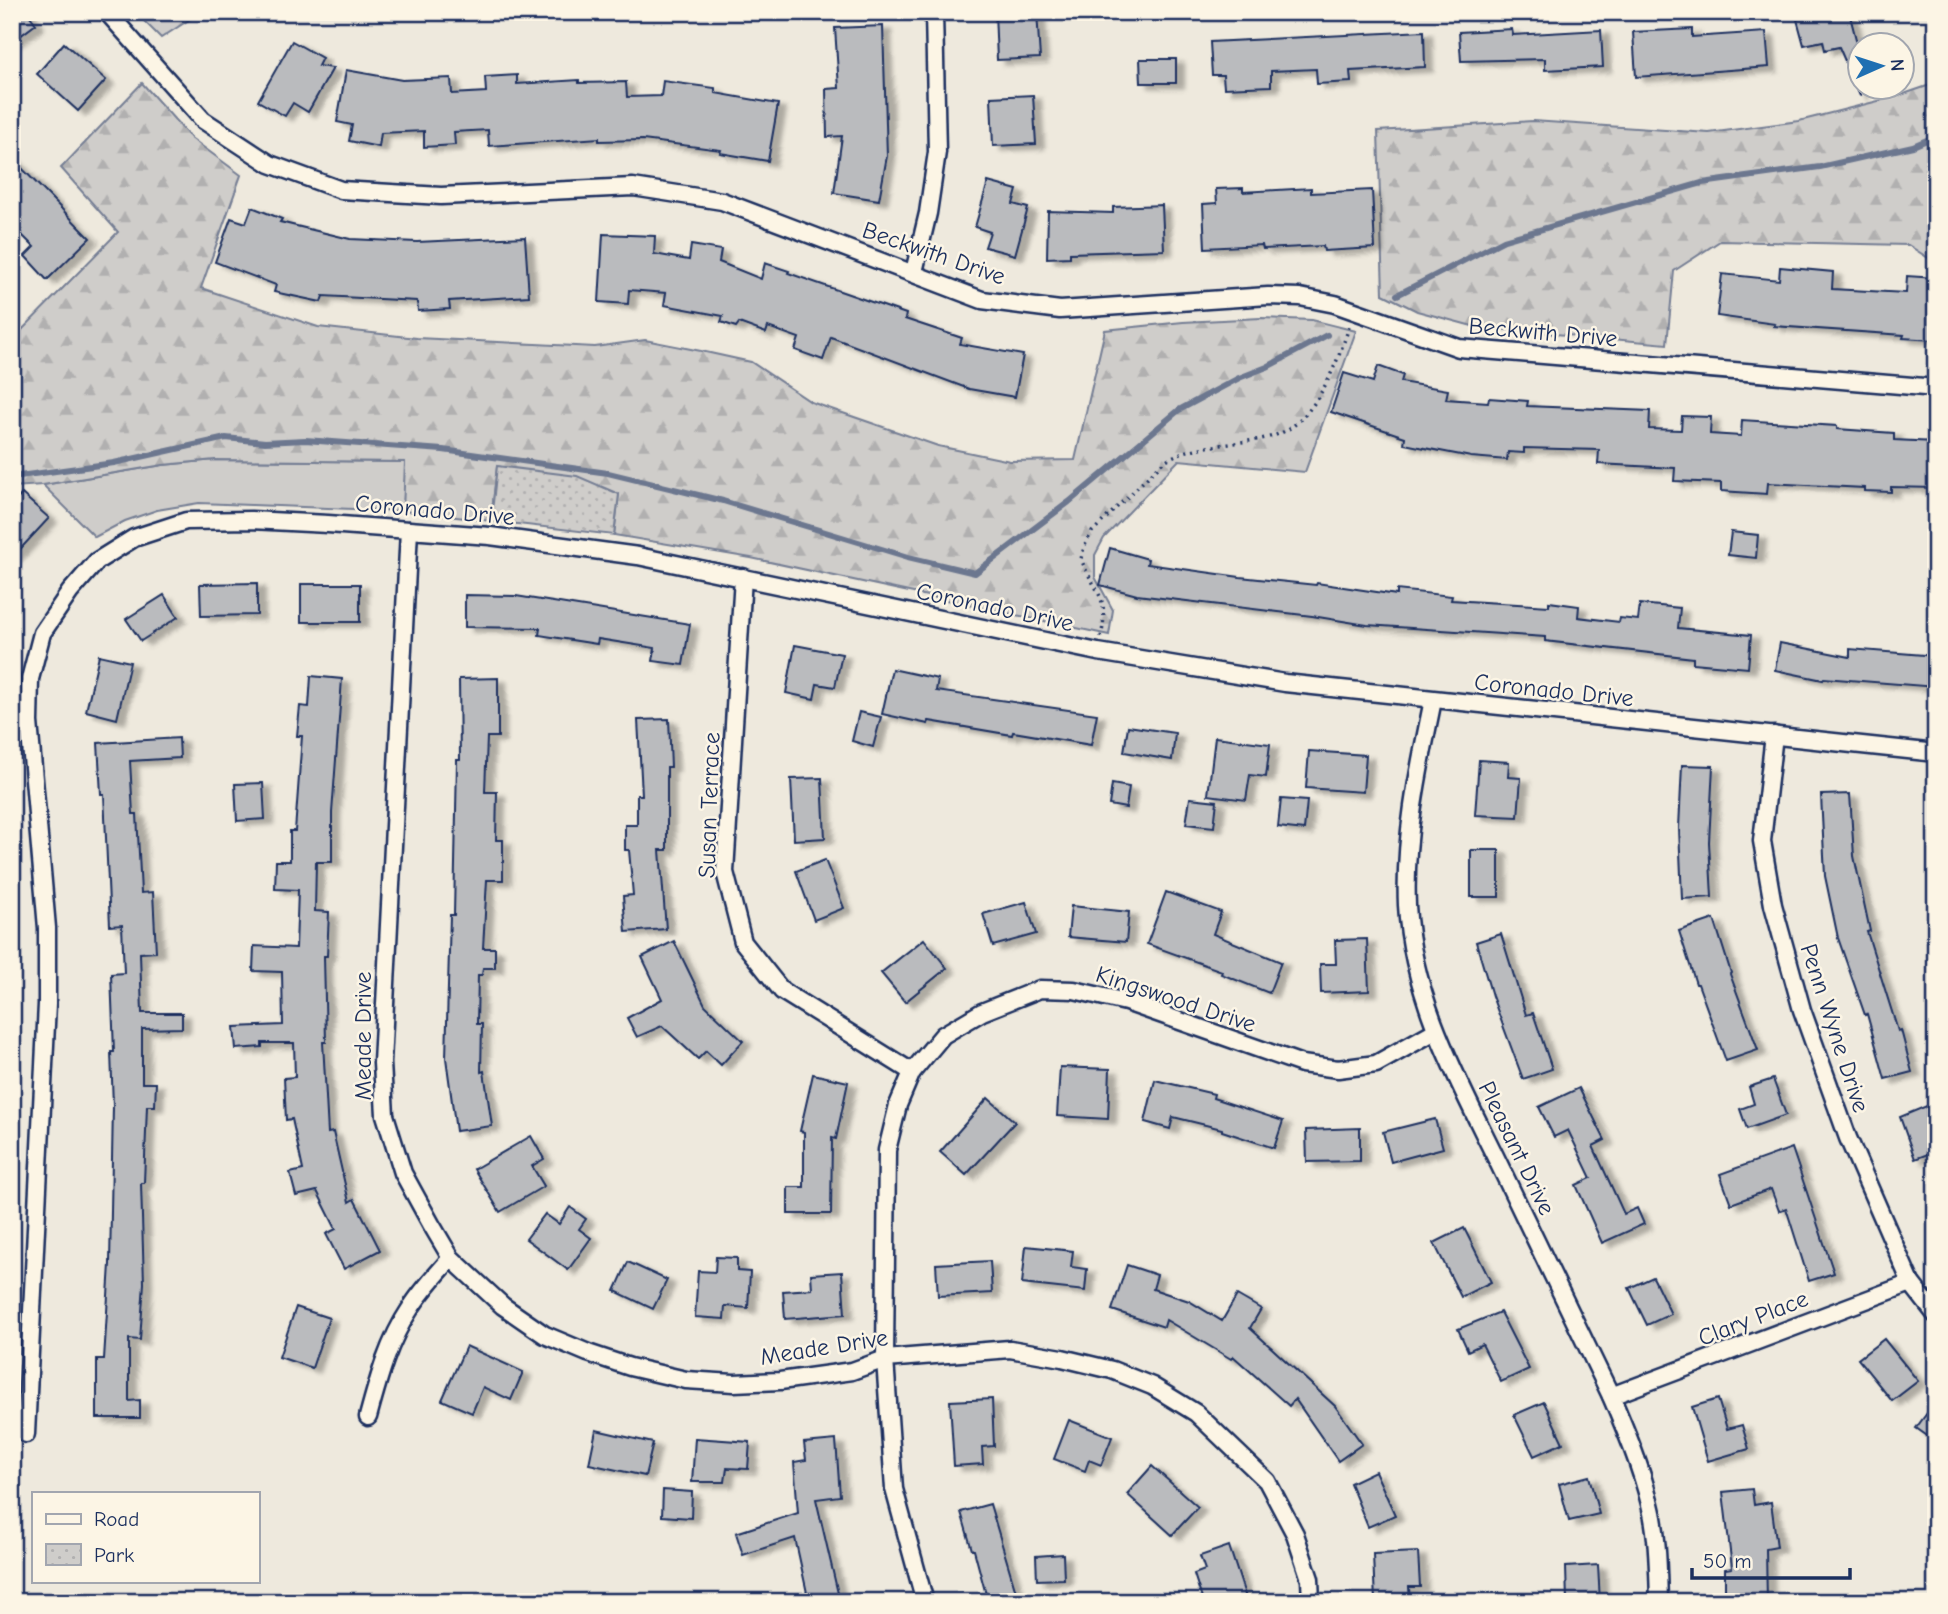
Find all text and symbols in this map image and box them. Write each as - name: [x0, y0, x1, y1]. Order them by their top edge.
- north arrow: [1846, 32, 1916, 102]
- text: N: [1886, 58, 1908, 72]
- street label: Beckwith Drive: [859, 215, 1009, 291]
- street label: Beckwith Drive: [1467, 312, 1619, 352]
- street label: Coronado Drive: [354, 489, 516, 531]
- street label: Coronado Drive: [914, 577, 1076, 637]
- street label: Coronado Drive: [1473, 668, 1635, 712]
- street label: Susan Terrace: [692, 731, 726, 879]
- street label: Penn Wyne Drive: [1795, 940, 1875, 1116]
- street label: Kingswood Drive: [1092, 960, 1260, 1038]
- street label: Meade Drive: [349, 972, 377, 1100]
- street label: Pleasant Drive: [1473, 1077, 1561, 1219]
- street label: Clary Place: [1694, 1284, 1812, 1352]
- street label: Meade Drive: [758, 1323, 890, 1371]
- legend: [32, 1492, 259, 1582]
- text: Road: [94, 1507, 139, 1531]
- scale bar: [1692, 1537, 1850, 1581]
- text: Park: [94, 1543, 134, 1567]
- text: 50 m: [1703, 1549, 1752, 1573]

